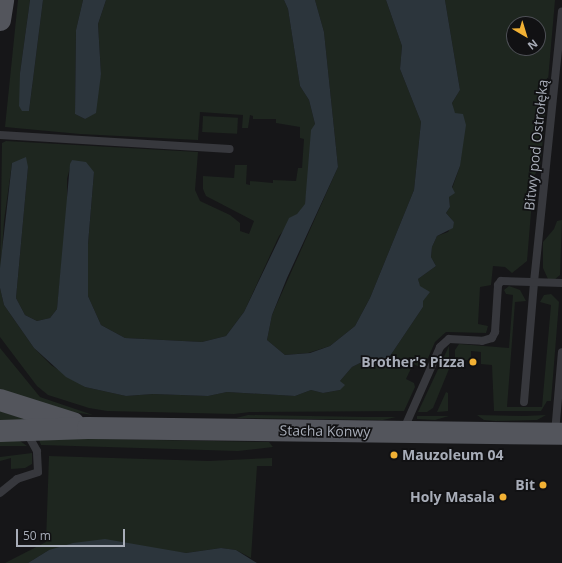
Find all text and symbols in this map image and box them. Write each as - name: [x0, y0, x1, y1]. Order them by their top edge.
- north arrow: [506, 16, 546, 56]
- text: N: [525, 36, 541, 54]
- street label: Bitwy pod Ostrołęką: [521, 79, 551, 211]
- place label: Brother's Pizza: [361, 354, 465, 370]
- marker: Brother's Pizza: [468, 357, 478, 367]
- street label: Stacha Konwy: [280, 422, 370, 440]
- place label: Mauzoleum 04: [402, 447, 503, 463]
- marker: Mauzoleum 04: [389, 450, 399, 460]
- place label: Bit: [515, 477, 535, 493]
- marker: Bit: [538, 480, 548, 490]
- place label: Holy Masala: [410, 489, 495, 505]
- marker: Holy Masala: [498, 492, 508, 502]
- scale bar: [18, 521, 127, 547]
- text: 50 m: [23, 527, 51, 544]

